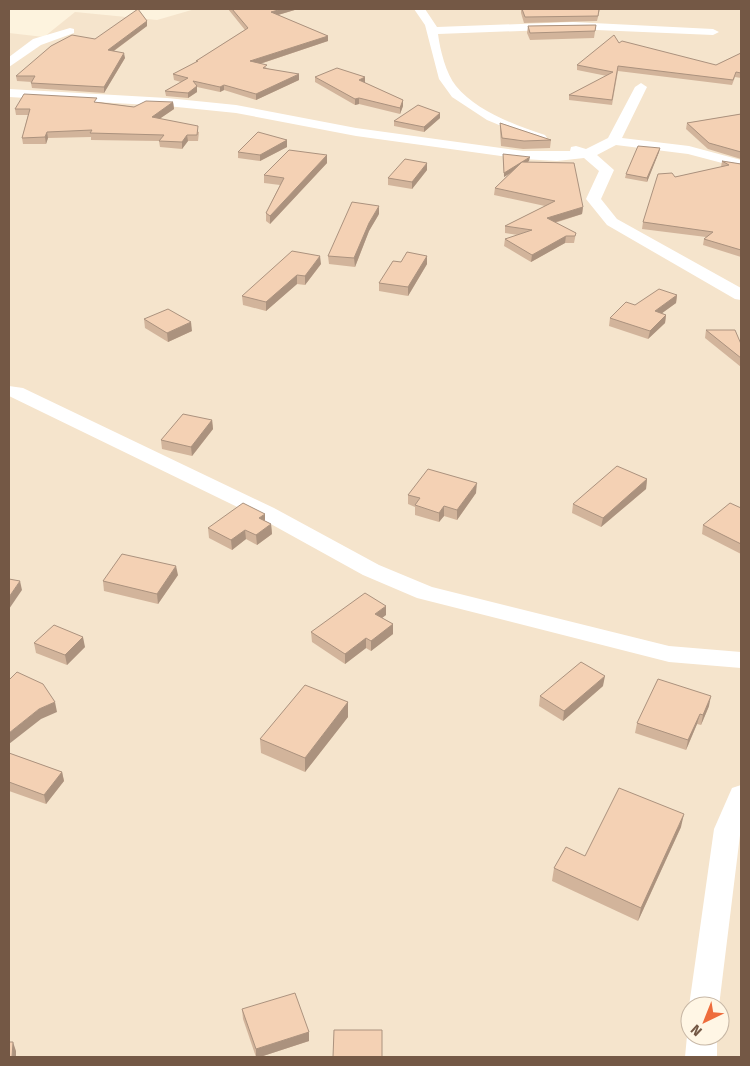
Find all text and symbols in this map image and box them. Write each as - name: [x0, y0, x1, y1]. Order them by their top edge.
- north arrow: [680, 996, 730, 1046]
- text: N: [687, 1021, 706, 1040]

